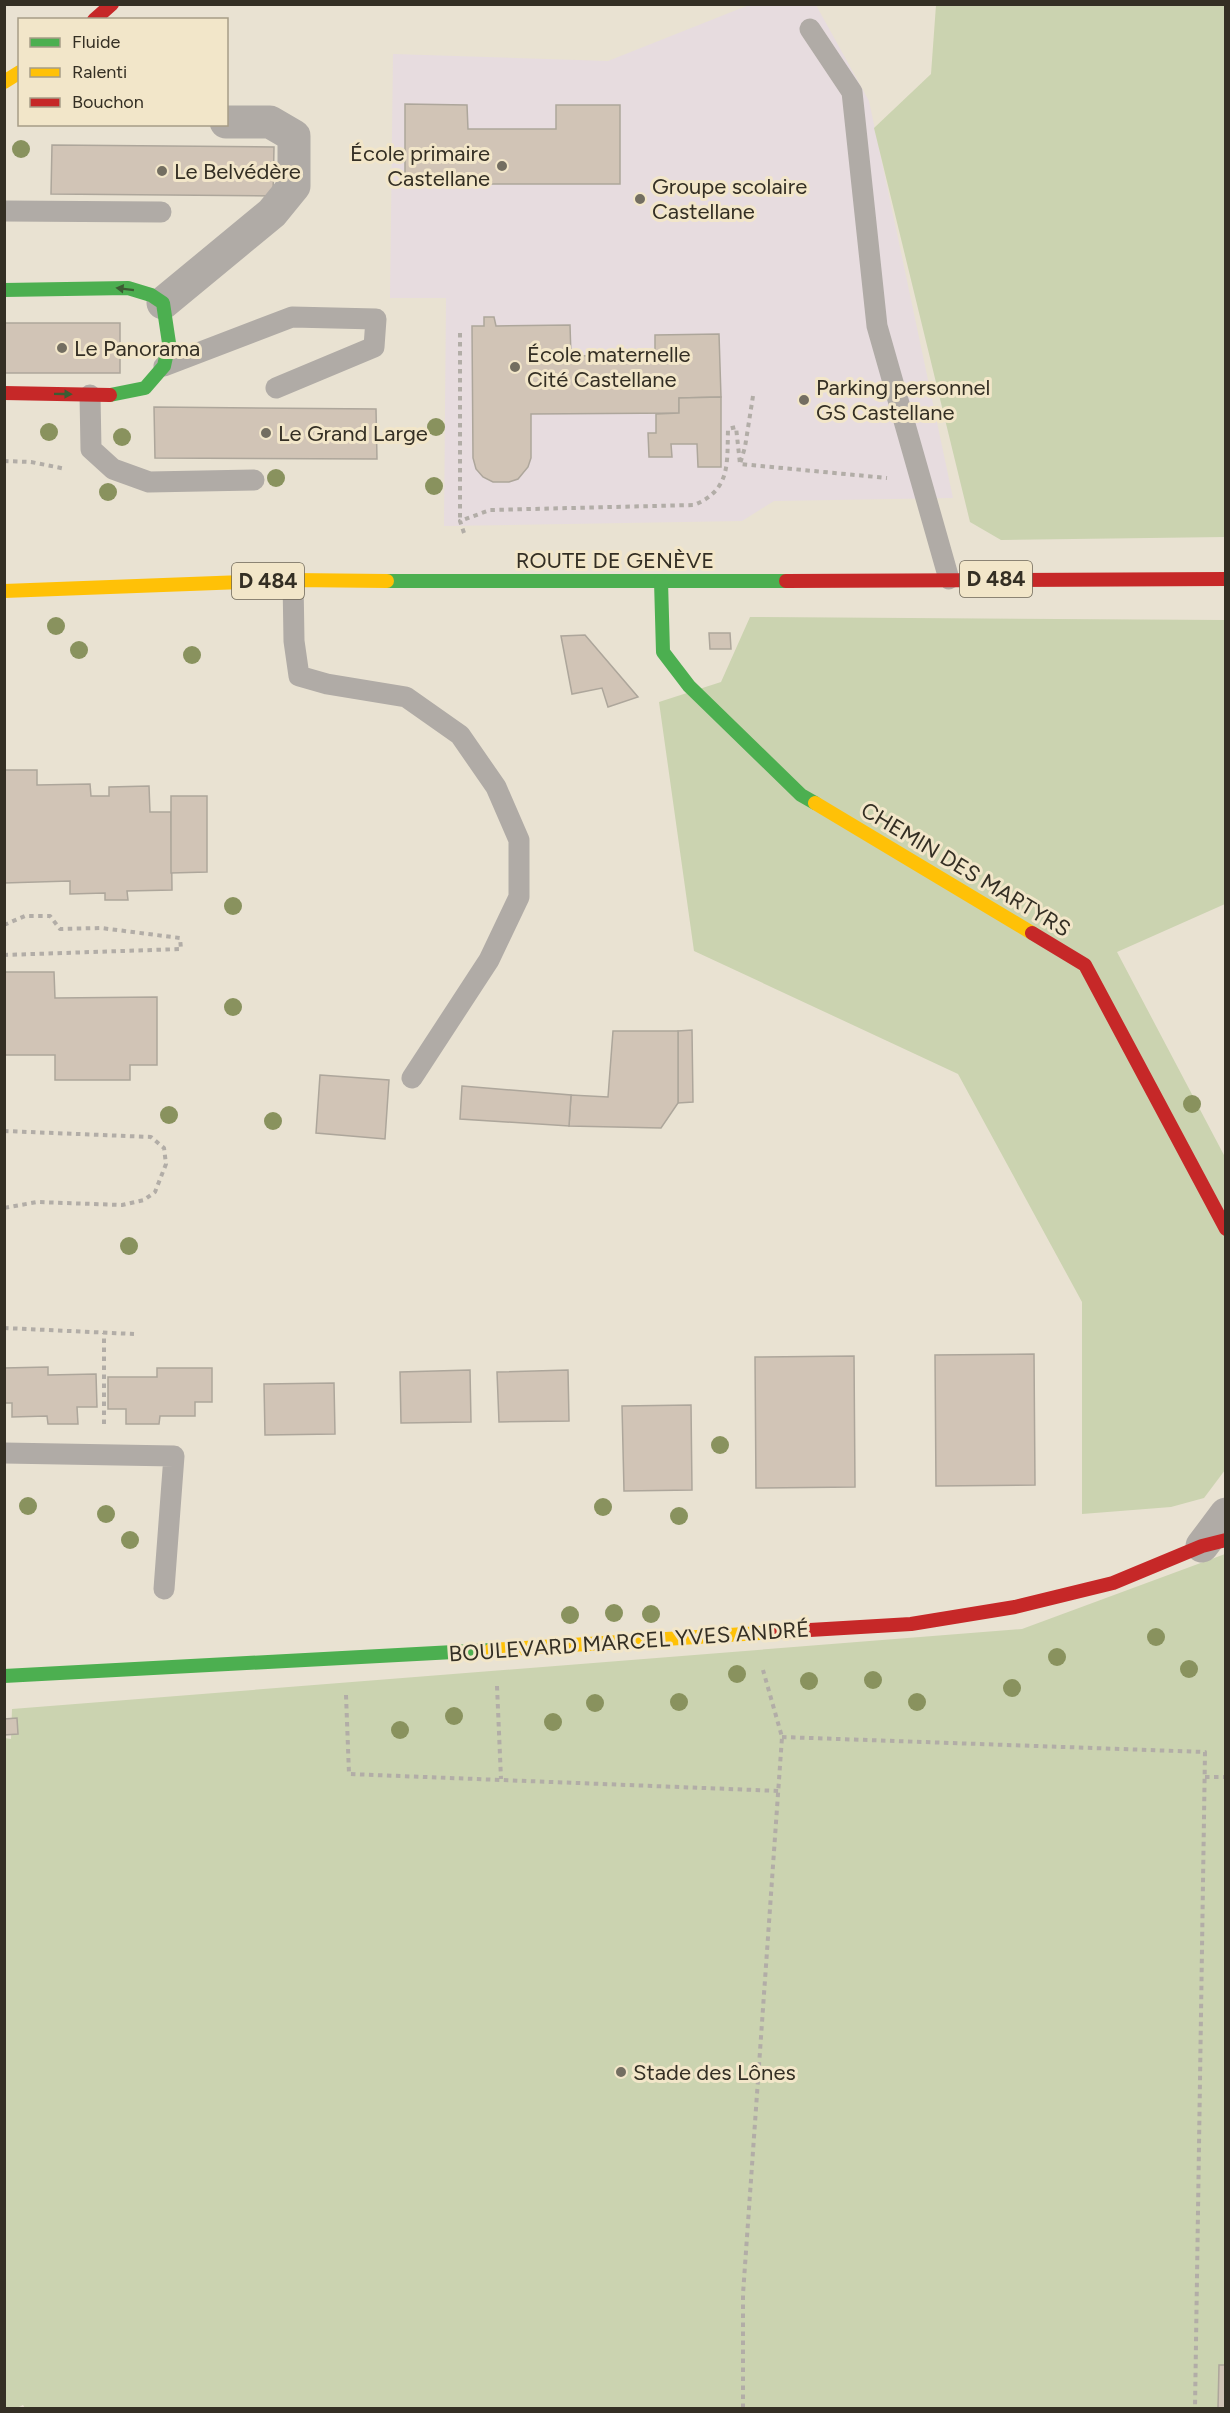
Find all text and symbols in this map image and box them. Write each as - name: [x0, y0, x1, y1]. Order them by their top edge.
- legend: [18, 18, 228, 126]
- text: Fluide: [72, 31, 121, 53]
- text: Ralenti: [72, 61, 127, 83]
- text: Bouchon: [72, 91, 144, 113]
- place label: École primaire Castellane: [350, 140, 490, 192]
- place label: Le Belvédère: [174, 158, 301, 185]
- marker: École primaire Castellane: [495, 159, 509, 173]
- marker: Le Belvédère: [155, 164, 169, 178]
- place label: Groupe scolaire Castellane: [652, 173, 807, 225]
- marker: Groupe scolaire Castellane: [633, 192, 647, 206]
- one-way arrow: [116, 284, 135, 294]
- place label: Le Panorama: [74, 335, 200, 362]
- marker: Le Panorama: [55, 341, 69, 355]
- place label: École maternelle Cité Castellane: [527, 341, 691, 393]
- marker: École maternelle Cité Castellane: [508, 360, 522, 374]
- place label: Parking personnel GS Castellane: [816, 374, 990, 426]
- one-way arrow: [53, 389, 72, 399]
- marker: Parking personnel GS Castellane: [797, 393, 811, 407]
- place label: Le Grand Large: [278, 420, 428, 447]
- marker: Le Grand Large: [259, 426, 273, 440]
- street label: ROUTE DE GENÈVE: [516, 547, 714, 574]
- road number: D 484: [960, 561, 1032, 597]
- road number: D 484: [232, 563, 304, 599]
- street label: CHEMIN DES MARTYRS: [856, 796, 1075, 943]
- street label: BOULEVARD MARCEL YVES ANDRÉ: [448, 1615, 810, 1668]
- place label: Stade des Lônes: [633, 2059, 796, 2086]
- marker: Stade des Lônes: [614, 2065, 628, 2079]

